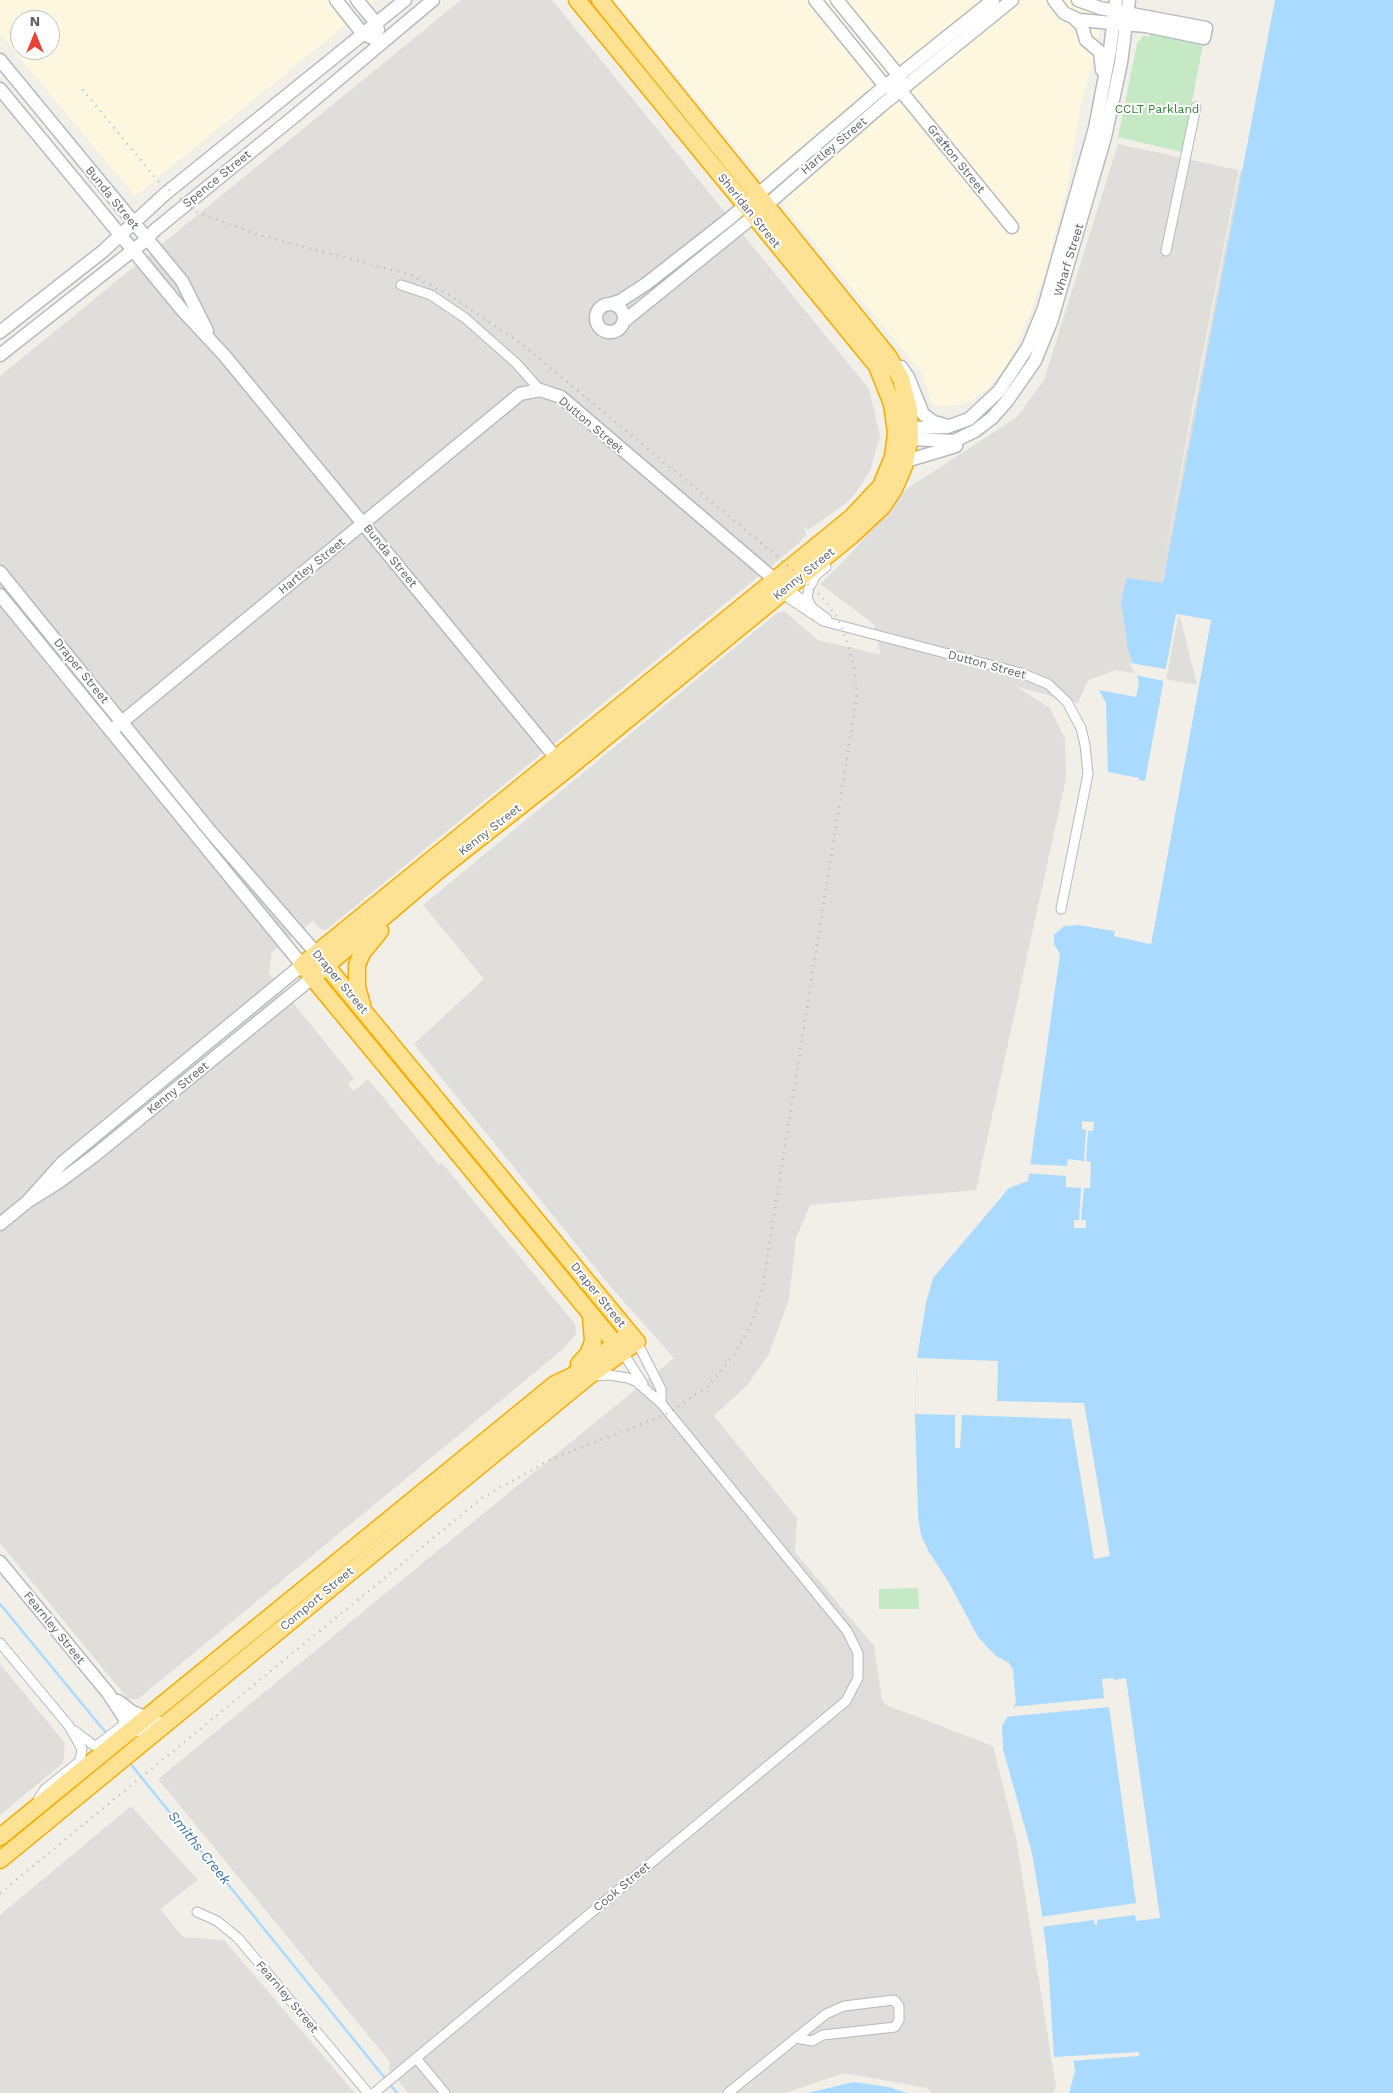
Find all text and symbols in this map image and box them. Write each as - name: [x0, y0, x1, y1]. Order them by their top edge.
- north arrow: [10, 10, 60, 60]
- text: N: [30, 13, 40, 29]
- park label: CCLT Parkland: [1115, 102, 1199, 116]
- street label: Hartley Street: [798, 114, 870, 178]
- street label: Grafton Street: [924, 122, 988, 196]
- street label: Spence Street: [180, 147, 254, 211]
- street label: Bunda Street: [82, 163, 142, 233]
- street label: Sheridan Street: [714, 171, 784, 251]
- street label: Wharf Street: [1051, 222, 1087, 298]
- street label: Dutton Street: [556, 394, 626, 456]
- street label: Bunda Street: [360, 521, 420, 591]
- street label: Hartley Street: [276, 535, 348, 597]
- street label: Kenny Street: [770, 545, 838, 603]
- street label: Draper Street: [50, 636, 112, 706]
- street label: Dutton Street: [946, 648, 1028, 682]
- street label: Kenny Street: [456, 801, 524, 859]
- street label: Draper Street: [309, 947, 371, 1017]
- street label: Kenny Street: [144, 1059, 212, 1117]
- street label: Draper Street: [567, 1260, 629, 1330]
- street label: Comport Street: [277, 1564, 357, 1634]
- street label: Fearnley Street: [20, 1589, 88, 1667]
- water label: Smiths Creek: [164, 1808, 234, 1888]
- street label: Cook Street: [591, 1859, 653, 1915]
- street label: Fearnley Street: [253, 1958, 321, 2036]

